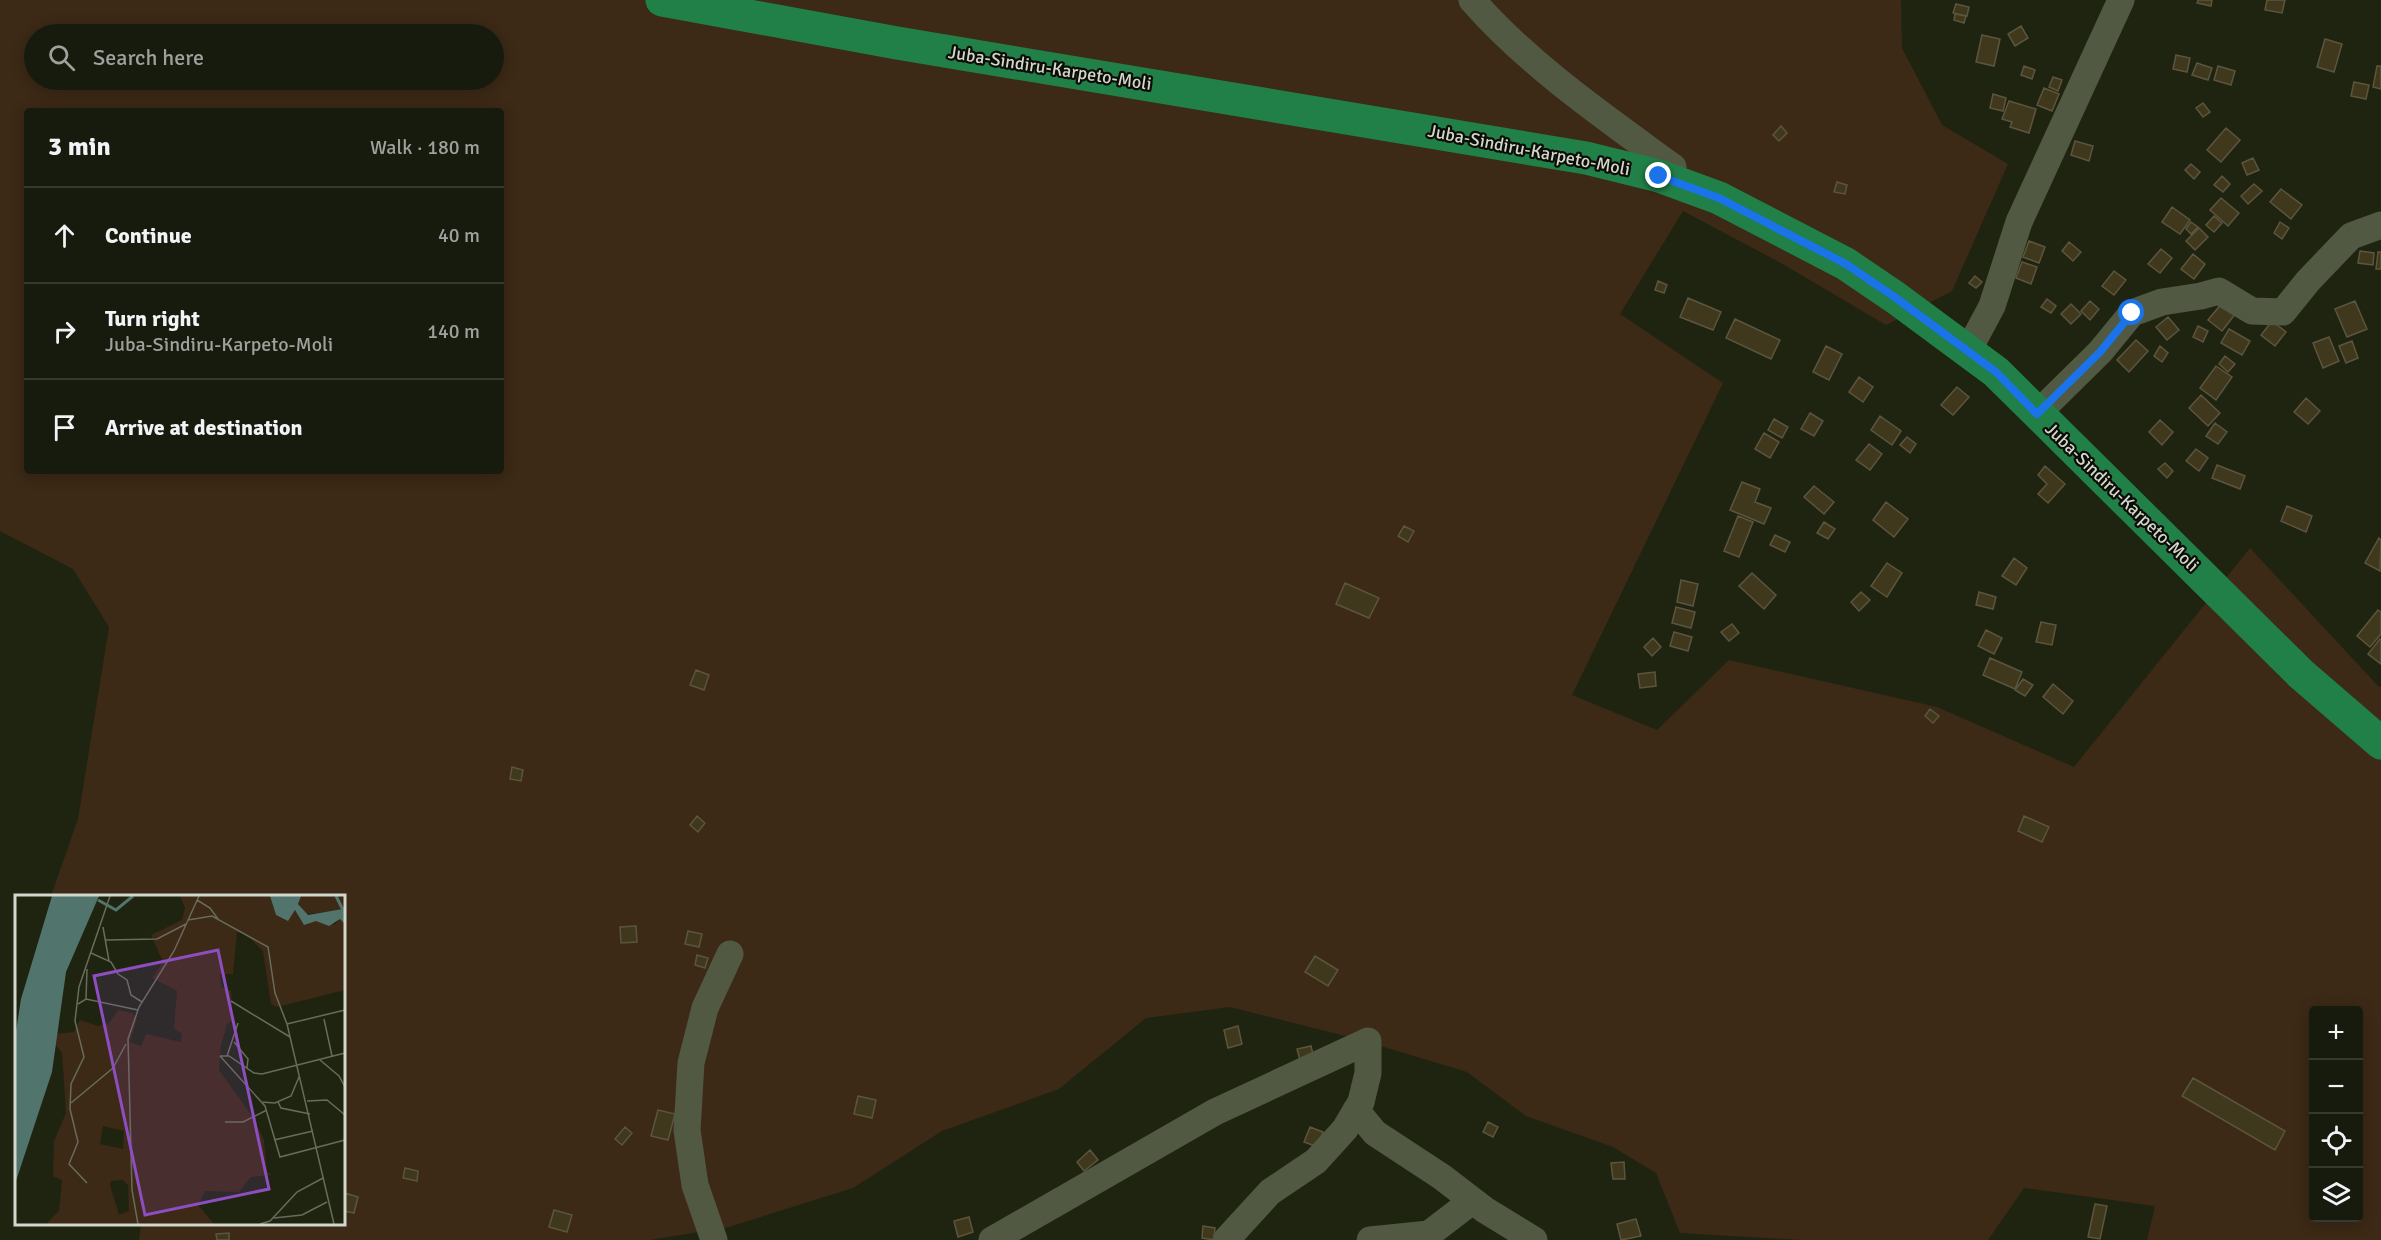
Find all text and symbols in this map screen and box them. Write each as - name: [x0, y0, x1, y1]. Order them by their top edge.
- search box: [24, 24, 504, 90]
- icon: search: [45, 41, 78, 74]
- street label: Juba-Sindiru-Karpeto-Moli: [947, 41, 1153, 95]
- text: Search here: [93, 44, 204, 71]
- street label: Juba-Sindiru-Karpeto-Moli: [1426, 120, 1632, 180]
- text: 3 min: [48, 131, 111, 163]
- text: Walk · 180 m: [370, 135, 480, 160]
- route end: [1645, 162, 1671, 188]
- icon: ahead: [48, 219, 81, 252]
- text: Continue: [105, 222, 192, 249]
- text: 40 m: [438, 223, 480, 248]
- route start: [2118, 299, 2144, 325]
- text: Turn right: [105, 305, 200, 332]
- icon: right: [48, 315, 81, 348]
- text: 140 m: [427, 319, 480, 344]
- text: Juba-Sindiru-Karpeto-Moli: [105, 332, 333, 357]
- icon: arrive: [48, 411, 81, 444]
- text: Arrive at destination: [105, 414, 302, 441]
- street label: Juba-Sindiru-Karpeto-Moli: [2040, 418, 2204, 576]
- inset map: [15, 895, 345, 1225]
- map controls: [2309, 1006, 2363, 1222]
- button: +: [2309, 1006, 2363, 1060]
- button: −: [2309, 1060, 2363, 1114]
- button: locate: [2309, 1114, 2363, 1168]
- button: layers: [2309, 1168, 2363, 1222]

